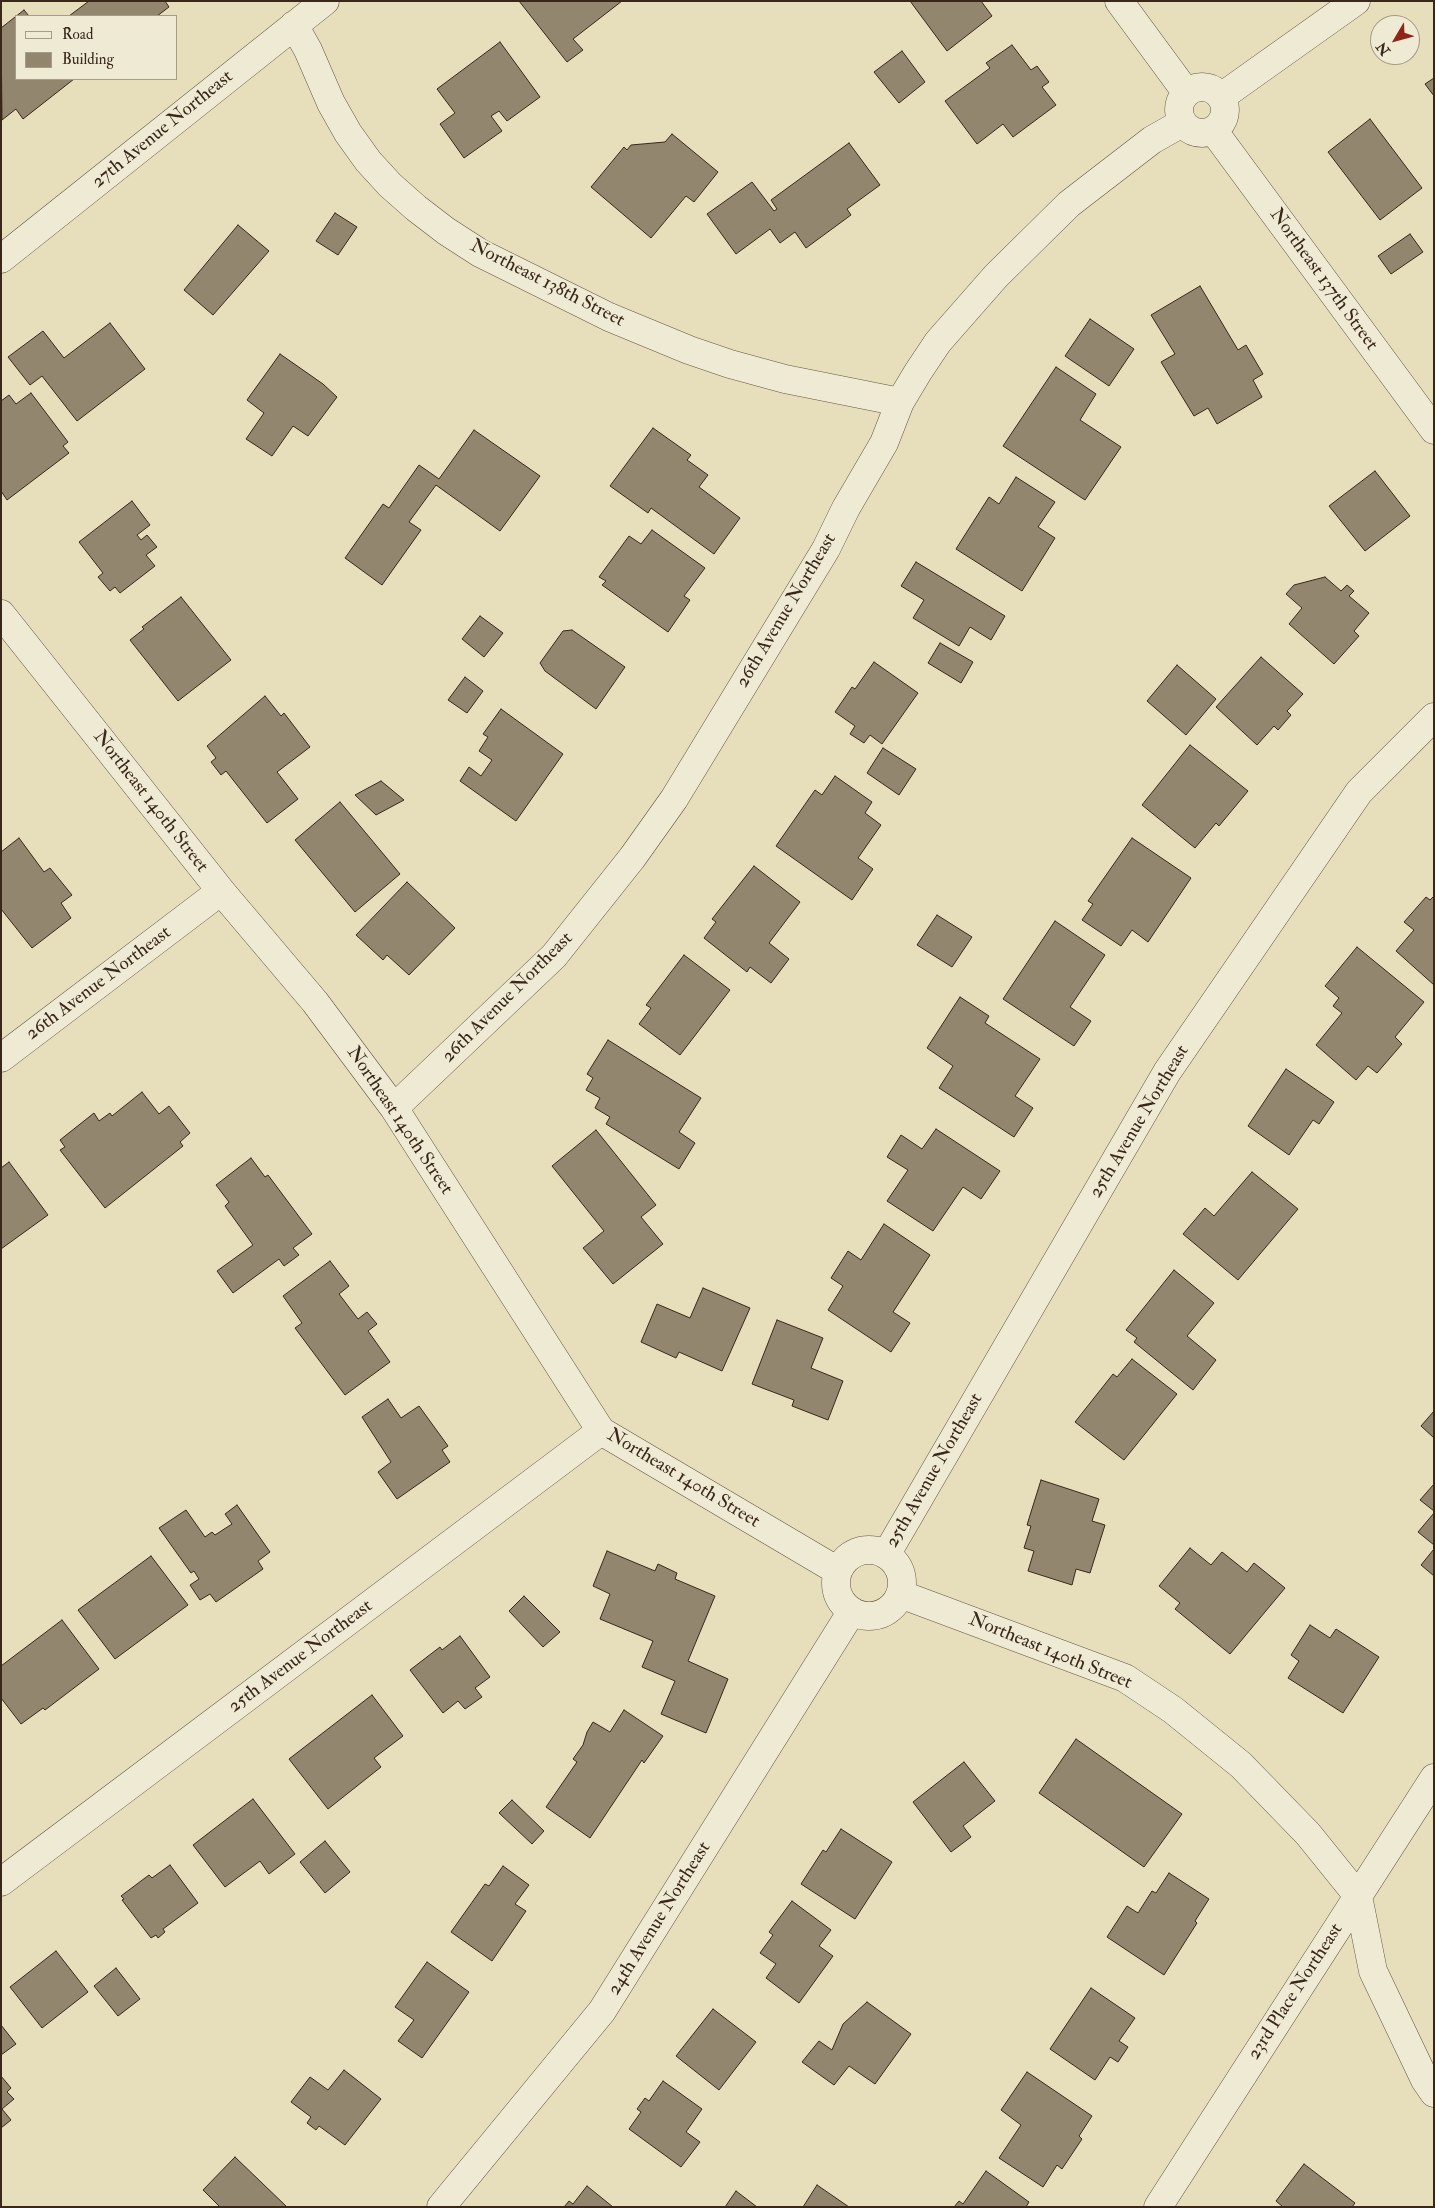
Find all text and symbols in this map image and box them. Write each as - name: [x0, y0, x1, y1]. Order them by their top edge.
- legend: [15, 15, 178, 80]
- north arrow: [1370, 15, 1420, 65]
- text: Road: [62, 25, 93, 44]
- text: N: [1373, 39, 1394, 59]
- text: Building: [62, 50, 114, 69]
- street label: 27th Avenue Northeast: [88, 66, 238, 194]
- street label: Northeast 137th Street: [1264, 205, 1382, 355]
- street label: Northeast 138th Street: [466, 235, 628, 333]
- street label: 26th Avenue Northeast: [732, 530, 842, 692]
- street label: Northeast 140th Street: [87, 726, 213, 878]
- street label: 26th Avenue Northeast: [22, 922, 176, 1046]
- street label: 26th Avenue Northeast: [438, 928, 578, 1068]
- street label: 25th Avenue Northeast: [1085, 1041, 1195, 1203]
- street label: Northeast 140th Street: [341, 1042, 457, 1200]
- street label: 25th Avenue Northeast: [882, 1390, 988, 1552]
- street label: Northeast 140th Street: [603, 1424, 763, 1534]
- street label: 25th Avenue Northeast: [225, 1595, 377, 1719]
- street label: Northeast 140th Street: [965, 1609, 1135, 1695]
- street label: 24th Avenue Northeast: [604, 1838, 716, 2000]
- street label: 23rd Place Northeast: [1243, 1920, 1349, 2064]

